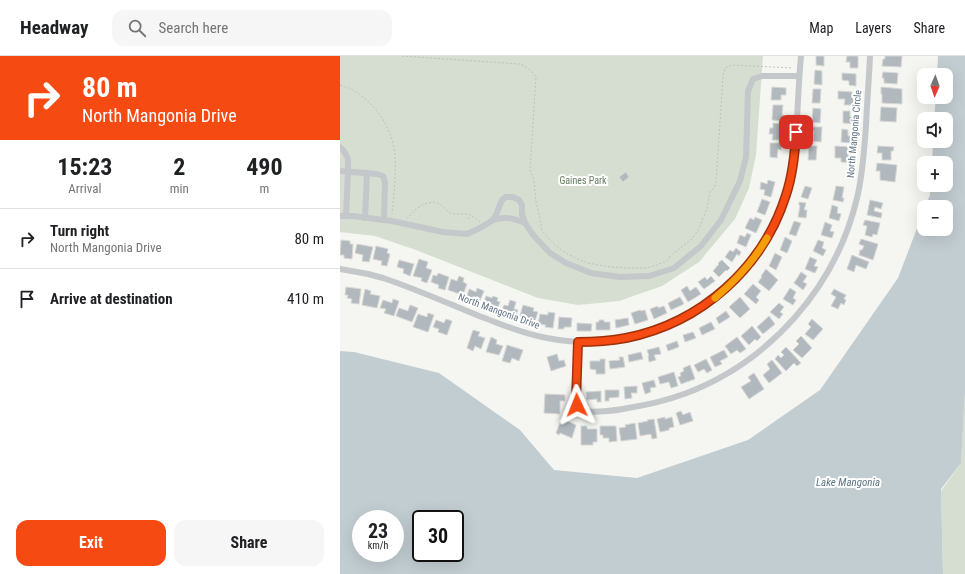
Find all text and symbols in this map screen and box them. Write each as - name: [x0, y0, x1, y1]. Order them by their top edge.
- search box: [112, 10, 392, 46]
- text: Headway: [20, 16, 88, 39]
- icon: search: [126, 17, 148, 39]
- text: Search here: [158, 19, 228, 37]
- text: Map: [809, 20, 833, 36]
- text: Layers: [855, 20, 892, 36]
- text: Share: [914, 20, 945, 36]
- north arrow: [917, 68, 953, 104]
- map controls: [917, 68, 953, 236]
- text: 80 m: [82, 71, 138, 104]
- icon: right: [16, 72, 68, 124]
- street label: North Mangonia Circle: [845, 89, 863, 179]
- text: North Mangonia Drive: [82, 105, 237, 126]
- button: sound: [917, 112, 953, 148]
- pin: [779, 115, 813, 149]
- icon: arrive: [785, 121, 807, 143]
- text: 15:23: [57, 153, 112, 181]
- text: 2: [173, 153, 185, 181]
- text: 490: [246, 153, 283, 181]
- button: +: [917, 156, 953, 192]
- park label: Gaines Park: [559, 175, 607, 186]
- text: Arrival: [68, 181, 101, 196]
- text: min: [170, 181, 189, 196]
- text: m: [260, 181, 269, 196]
- button: −: [917, 200, 953, 236]
- text: Turn right: [50, 222, 109, 240]
- icon: right: [16, 228, 38, 250]
- text: 80 m: [294, 230, 324, 248]
- text: North Mangonia Drive: [50, 240, 162, 255]
- icon: arrive: [16, 288, 38, 310]
- text: Arrive at destination: [50, 290, 173, 308]
- text: 410 m: [287, 290, 324, 308]
- street label: North Mangonia Drive: [457, 291, 542, 331]
- position arrow: [556, 384, 598, 426]
- water label: Lake Mangonia: [816, 476, 880, 489]
- speed limit sign: 30: [412, 510, 464, 562]
- text: 23: [368, 519, 388, 543]
- button: Exit: [16, 520, 166, 566]
- button: Share: [174, 520, 324, 566]
- text: km/h: [368, 540, 388, 551]

